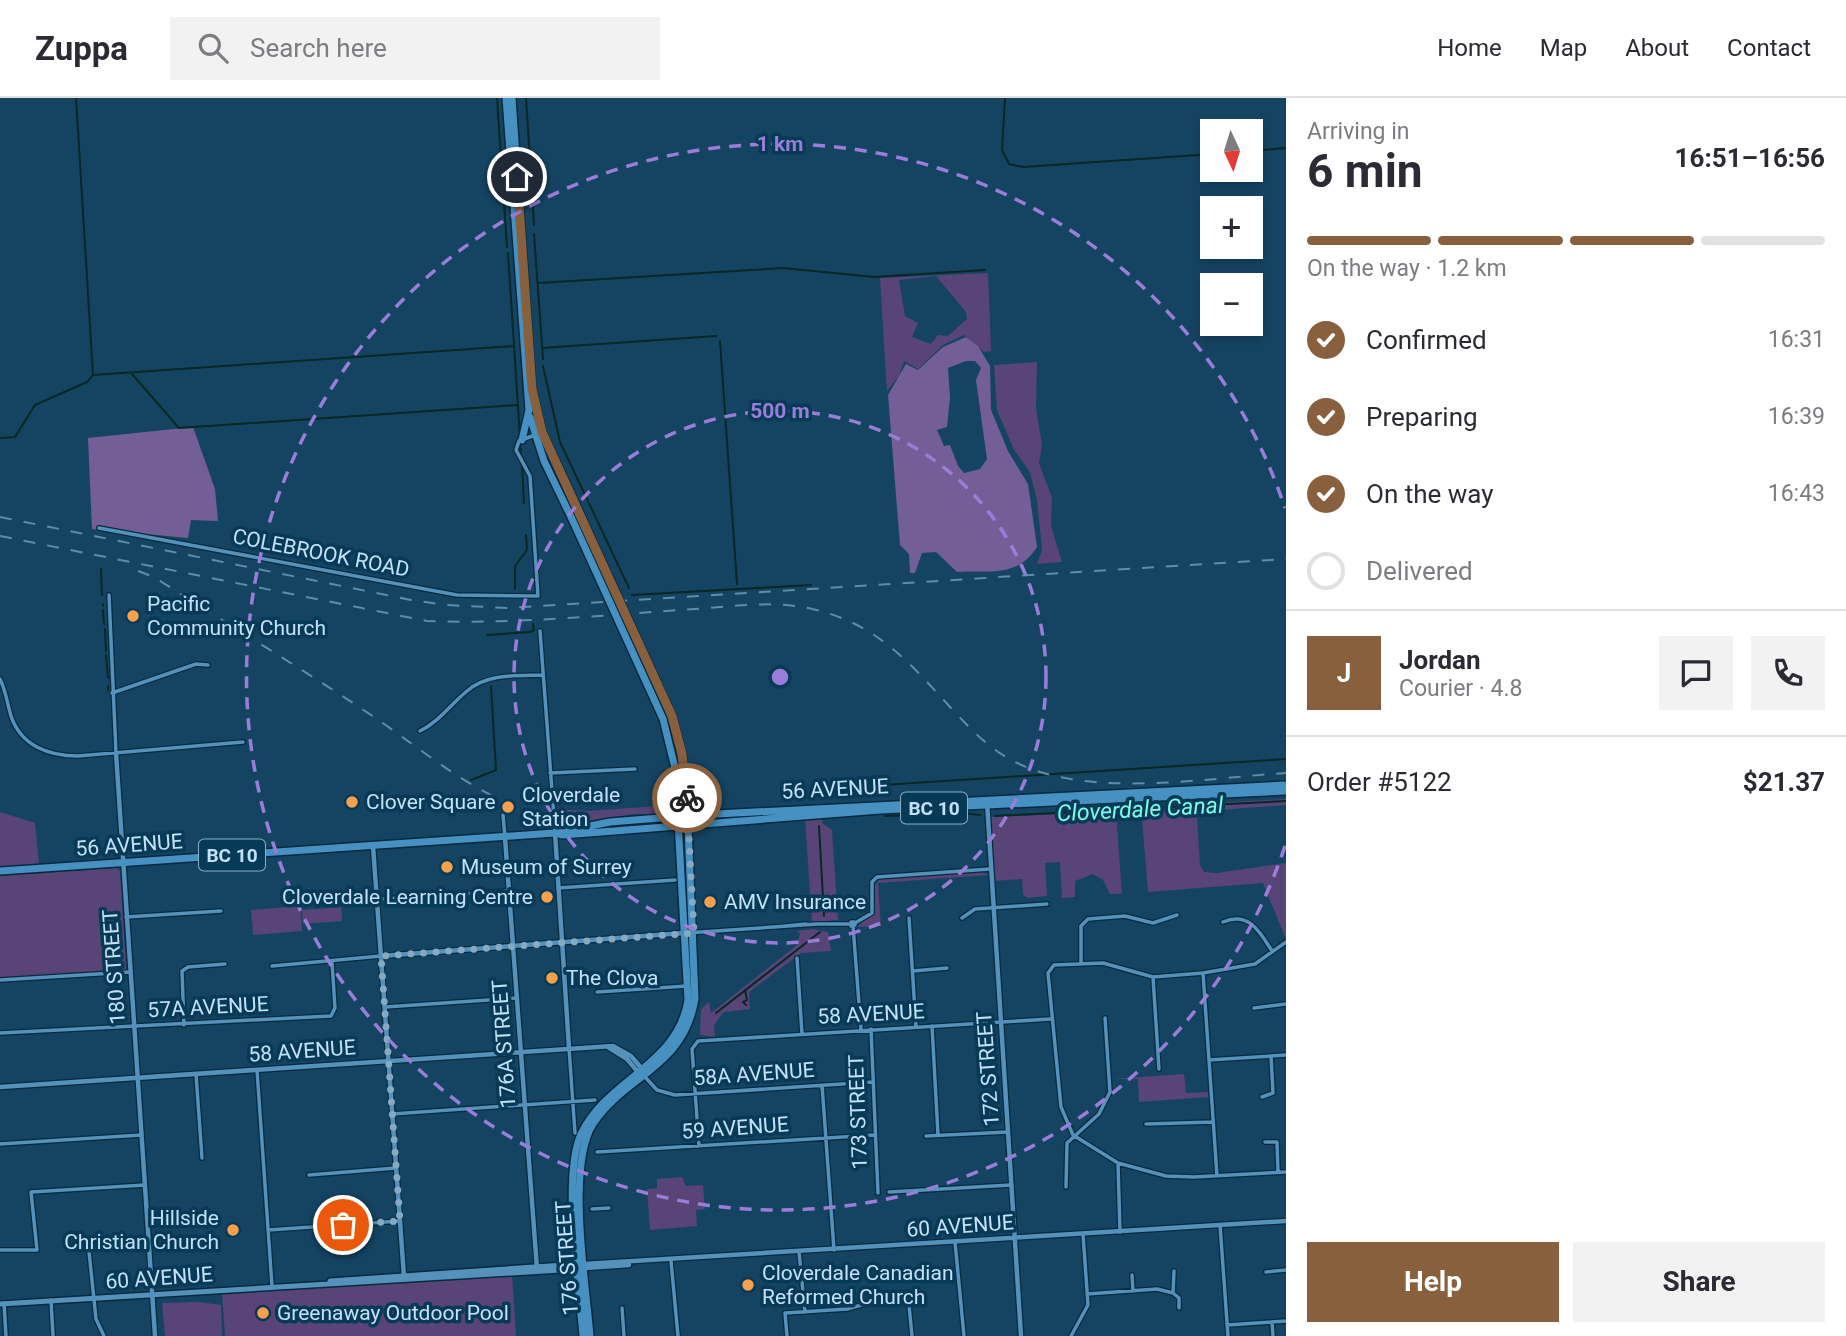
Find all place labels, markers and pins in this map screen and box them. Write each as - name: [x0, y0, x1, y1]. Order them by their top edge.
- pin: [487, 147, 547, 207]
- place label: Pacific Community Church: [147, 592, 326, 640]
- marker: Pacific Community Church: [125, 608, 141, 624]
- centre of rings: [768, 665, 792, 689]
- place label: Cloverdale Station: [522, 783, 620, 831]
- place label: Clover Square: [366, 790, 496, 814]
- marker: Clover Square: [344, 794, 360, 810]
- marker: Cloverdale Station: [500, 799, 516, 815]
- place label: Museum of Surrey: [461, 855, 632, 879]
- marker: Museum of Surrey: [439, 859, 455, 875]
- place label: Cloverdale Learning Centre: [282, 885, 533, 909]
- marker: Cloverdale Learning Centre: [539, 889, 555, 905]
- place label: AMV Insurance: [724, 890, 866, 914]
- marker: AMV Insurance: [702, 894, 718, 910]
- place label: The Clova: [566, 966, 658, 990]
- marker: The Clova: [544, 970, 560, 986]
- pin: [313, 1195, 373, 1255]
- place label: Hillside Christian Church: [64, 1206, 219, 1254]
- marker: Hillside Christian Church: [225, 1222, 241, 1238]
- place label: Cloverdale Canadian Reformed Church: [762, 1261, 954, 1309]
- marker: Cloverdale Canadian Reformed Church: [740, 1277, 756, 1293]
- place label: Greenaway Outdoor Pool: [277, 1301, 509, 1325]
- marker: Greenaway Outdoor Pool: [255, 1305, 271, 1321]

